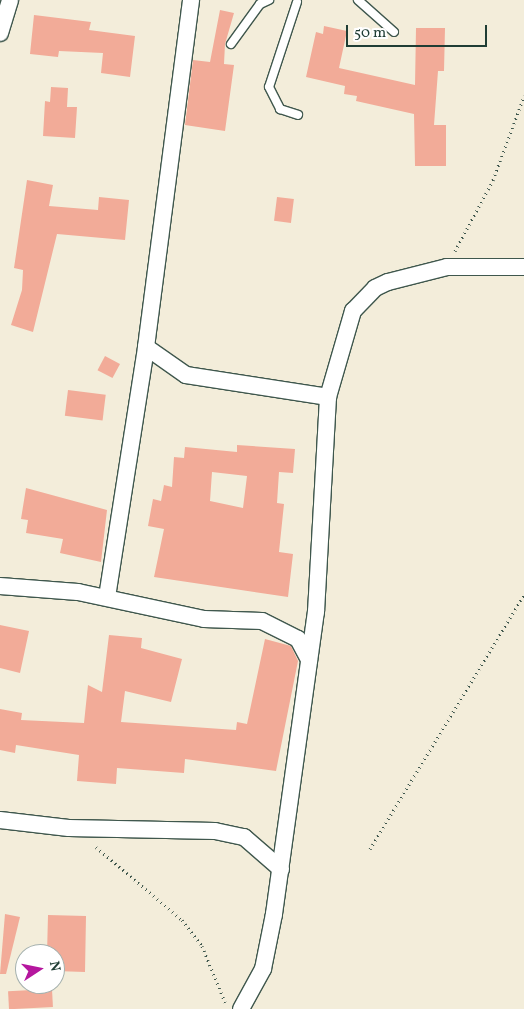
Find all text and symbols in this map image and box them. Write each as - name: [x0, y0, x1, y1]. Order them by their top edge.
- scale bar: [349, 15, 490, 47]
- text: 50 m: [354, 23, 386, 44]
- north arrow: [15, 944, 65, 994]
- text: N: [44, 959, 65, 973]

